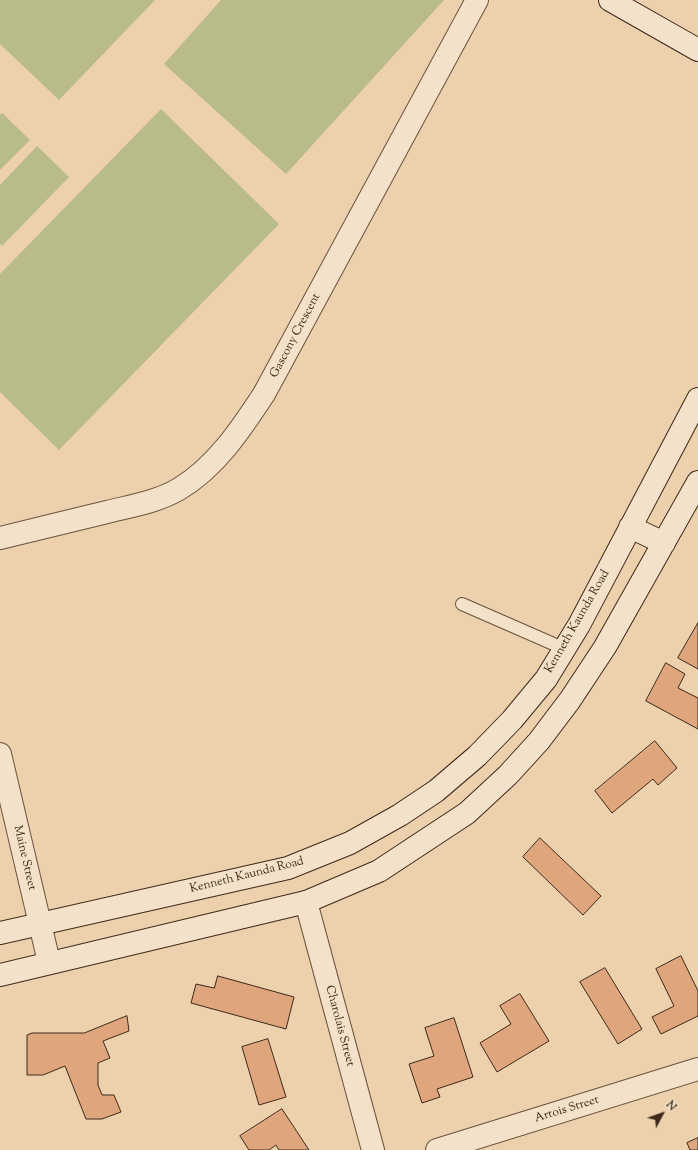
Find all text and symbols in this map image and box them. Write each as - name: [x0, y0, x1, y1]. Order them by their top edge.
- street label: Gascony Crescent: [268, 291, 324, 381]
- street label: Kenneth Kaunda Road: [543, 568, 613, 676]
- street label: Maine Street: [10, 824, 38, 892]
- street label: Kenneth Kaunda Road: [189, 855, 305, 897]
- street label: Charolais Street: [321, 984, 357, 1068]
- street label: Artois Street: [533, 1093, 601, 1127]
- north arrow: [642, 1094, 682, 1134]
- text: N: [662, 1098, 680, 1115]

